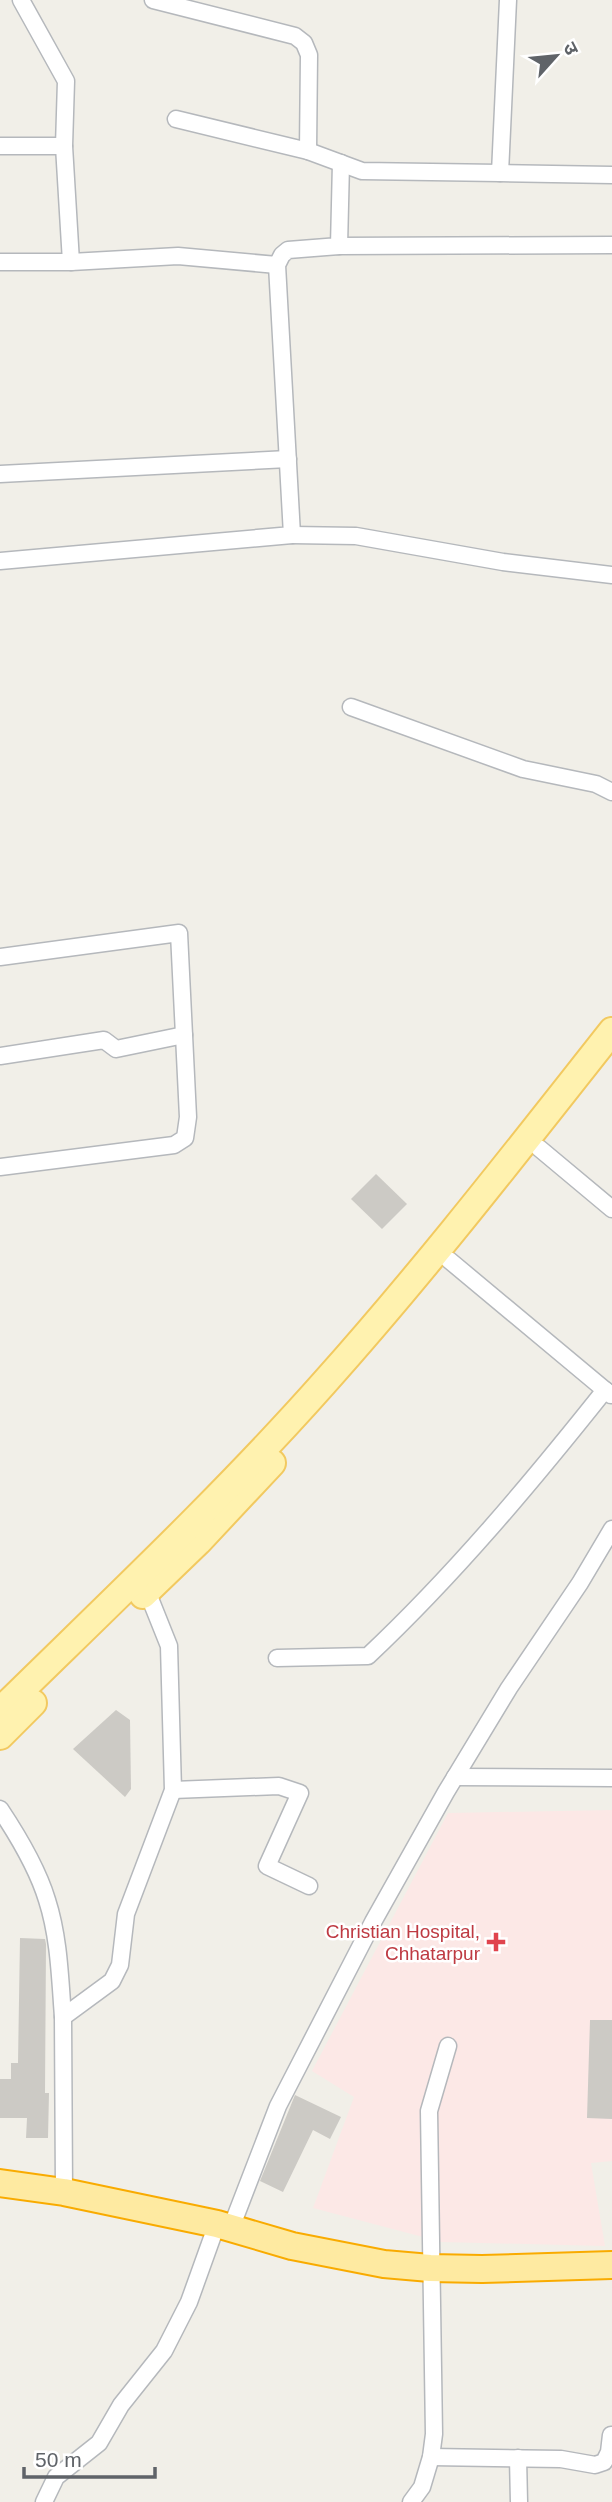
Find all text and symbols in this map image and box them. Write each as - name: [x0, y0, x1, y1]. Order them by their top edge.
- north arrow: [521, 21, 591, 91]
- text: उ: [559, 39, 583, 59]
- place label: Christian Hospital, Chhatarpur: [326, 1921, 481, 1964]
- marker: Christian Hospital, Chhatarpur: [486, 1932, 506, 1952]
- scale bar: [24, 2436, 156, 2480]
- text: 50 m: [35, 2448, 82, 2471]

